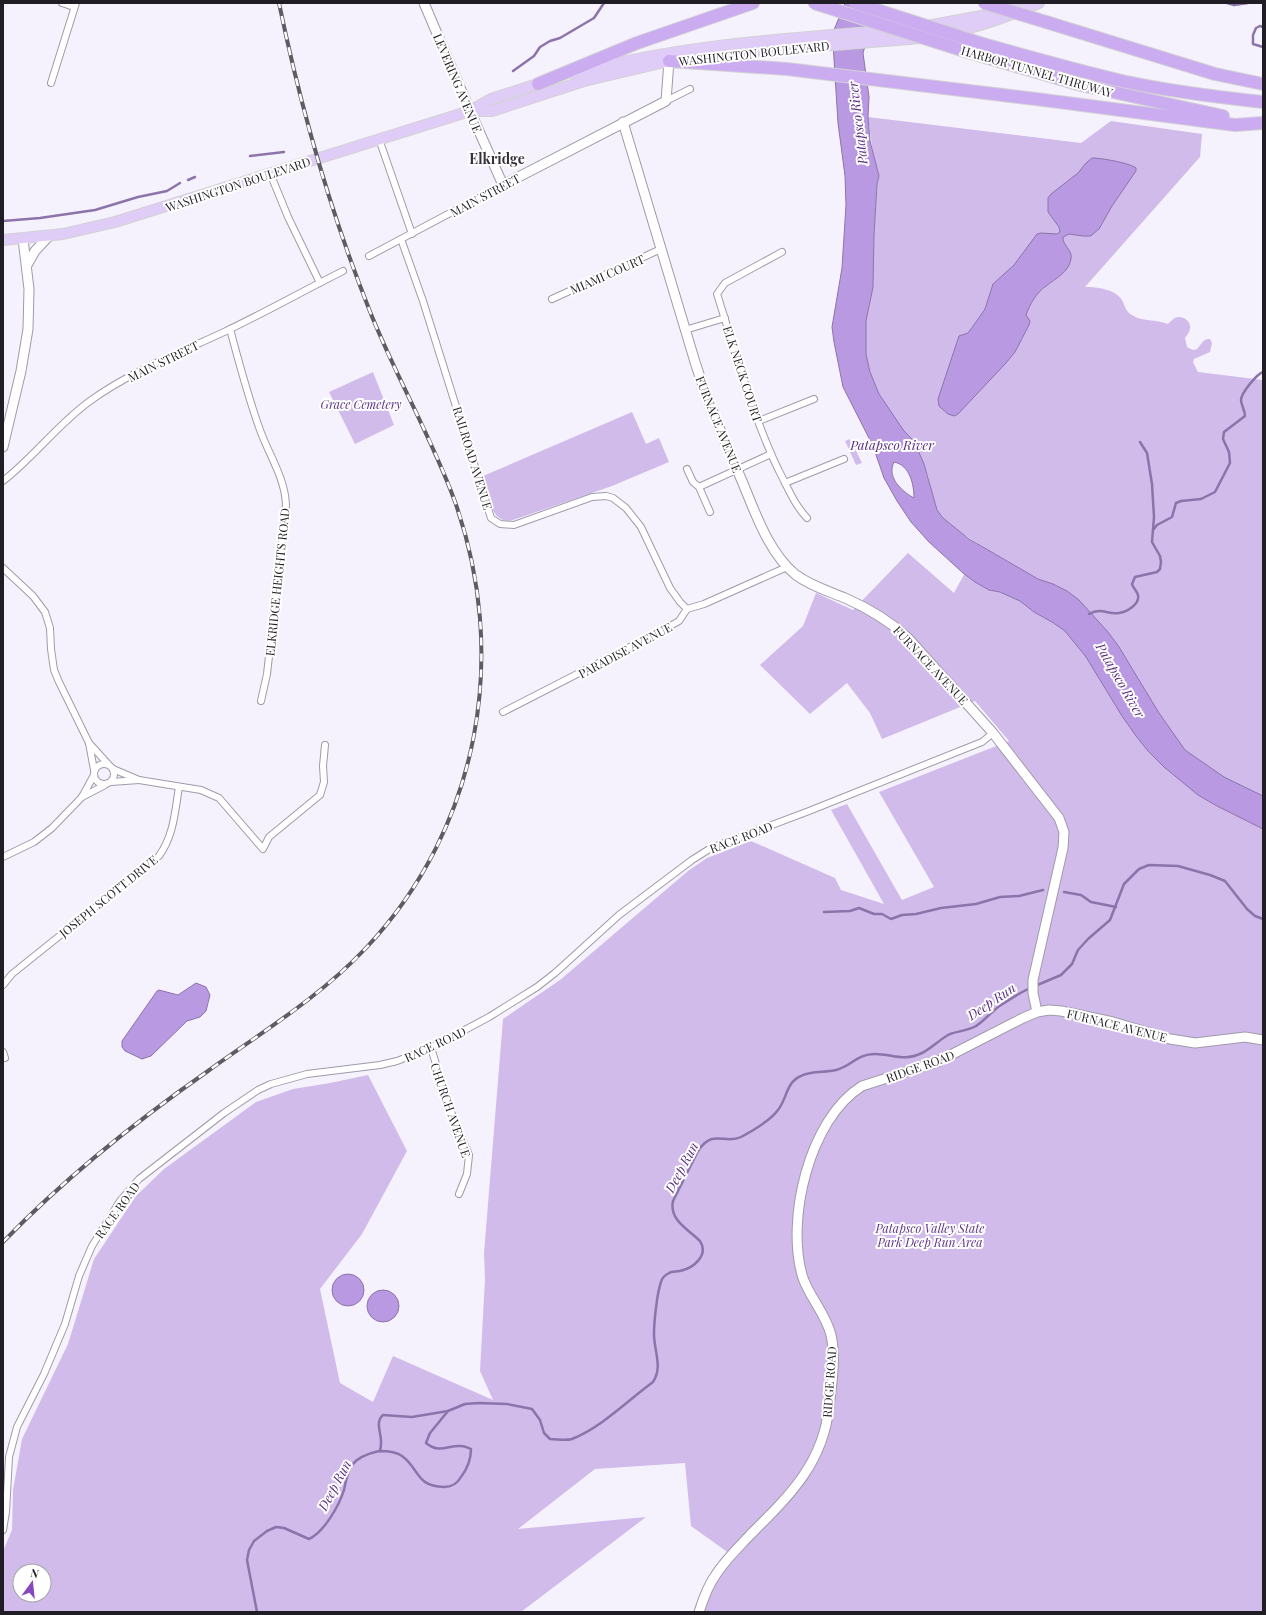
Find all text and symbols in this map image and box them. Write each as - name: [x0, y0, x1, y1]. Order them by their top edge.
- street label: LEVERING AVENUE: [430, 31, 486, 135]
- street label: WASHINGTON BOULEVARD: [677, 37, 830, 69]
- street label: HARBOR TUNNEL THRUWAY: [959, 42, 1116, 101]
- water label: Patapsco River: [843, 80, 871, 166]
- district label: Elkridge: [469, 149, 525, 168]
- street label: WASHINGTON BOULEVARD: [163, 153, 313, 215]
- street label: MAIN STREET: [447, 170, 523, 220]
- street label: MIAMI COURT: [567, 250, 647, 298]
- street label: ELK NECK COURT: [720, 324, 766, 425]
- street label: MAIN STREET: [125, 337, 202, 385]
- street label: FURNACE AVENUE: [692, 373, 746, 475]
- park label: Grace Cemetery: [320, 396, 402, 412]
- street label: RAILROAD AVENUE: [450, 404, 496, 512]
- water label: Patapsco River: [849, 436, 934, 453]
- street label: ELKRIDGE HEIGHTS ROAD: [261, 507, 293, 657]
- street label: PARADISE AVENUE: [575, 619, 675, 681]
- street label: FURNACE AVENUE: [890, 622, 972, 708]
- water label: Patapsco River: [1092, 639, 1149, 721]
- street label: RACE ROAD: [707, 818, 775, 856]
- street label: JOSEPH SCOTT DRIVE: [55, 851, 160, 941]
- water label: Deep Run: [963, 979, 1018, 1024]
- street label: FURNACE AVENUE: [1065, 1005, 1169, 1045]
- street label: RACE ROAD: [402, 1023, 469, 1065]
- street label: RIDGE ROAD: [884, 1046, 957, 1086]
- street label: CHURCH AVENUE: [427, 1061, 475, 1159]
- water label: Deep Run: [660, 1139, 701, 1196]
- street label: RACE ROAD: [91, 1178, 143, 1242]
- park label: Patapsco Valley State Park Deep Run Area: [875, 1220, 984, 1250]
- street label: RIDGE ROAD: [819, 1345, 840, 1418]
- water label: Deep Run: [313, 1457, 354, 1514]
- north arrow: [12, 1563, 52, 1603]
- text: N: [29, 1565, 41, 1581]

